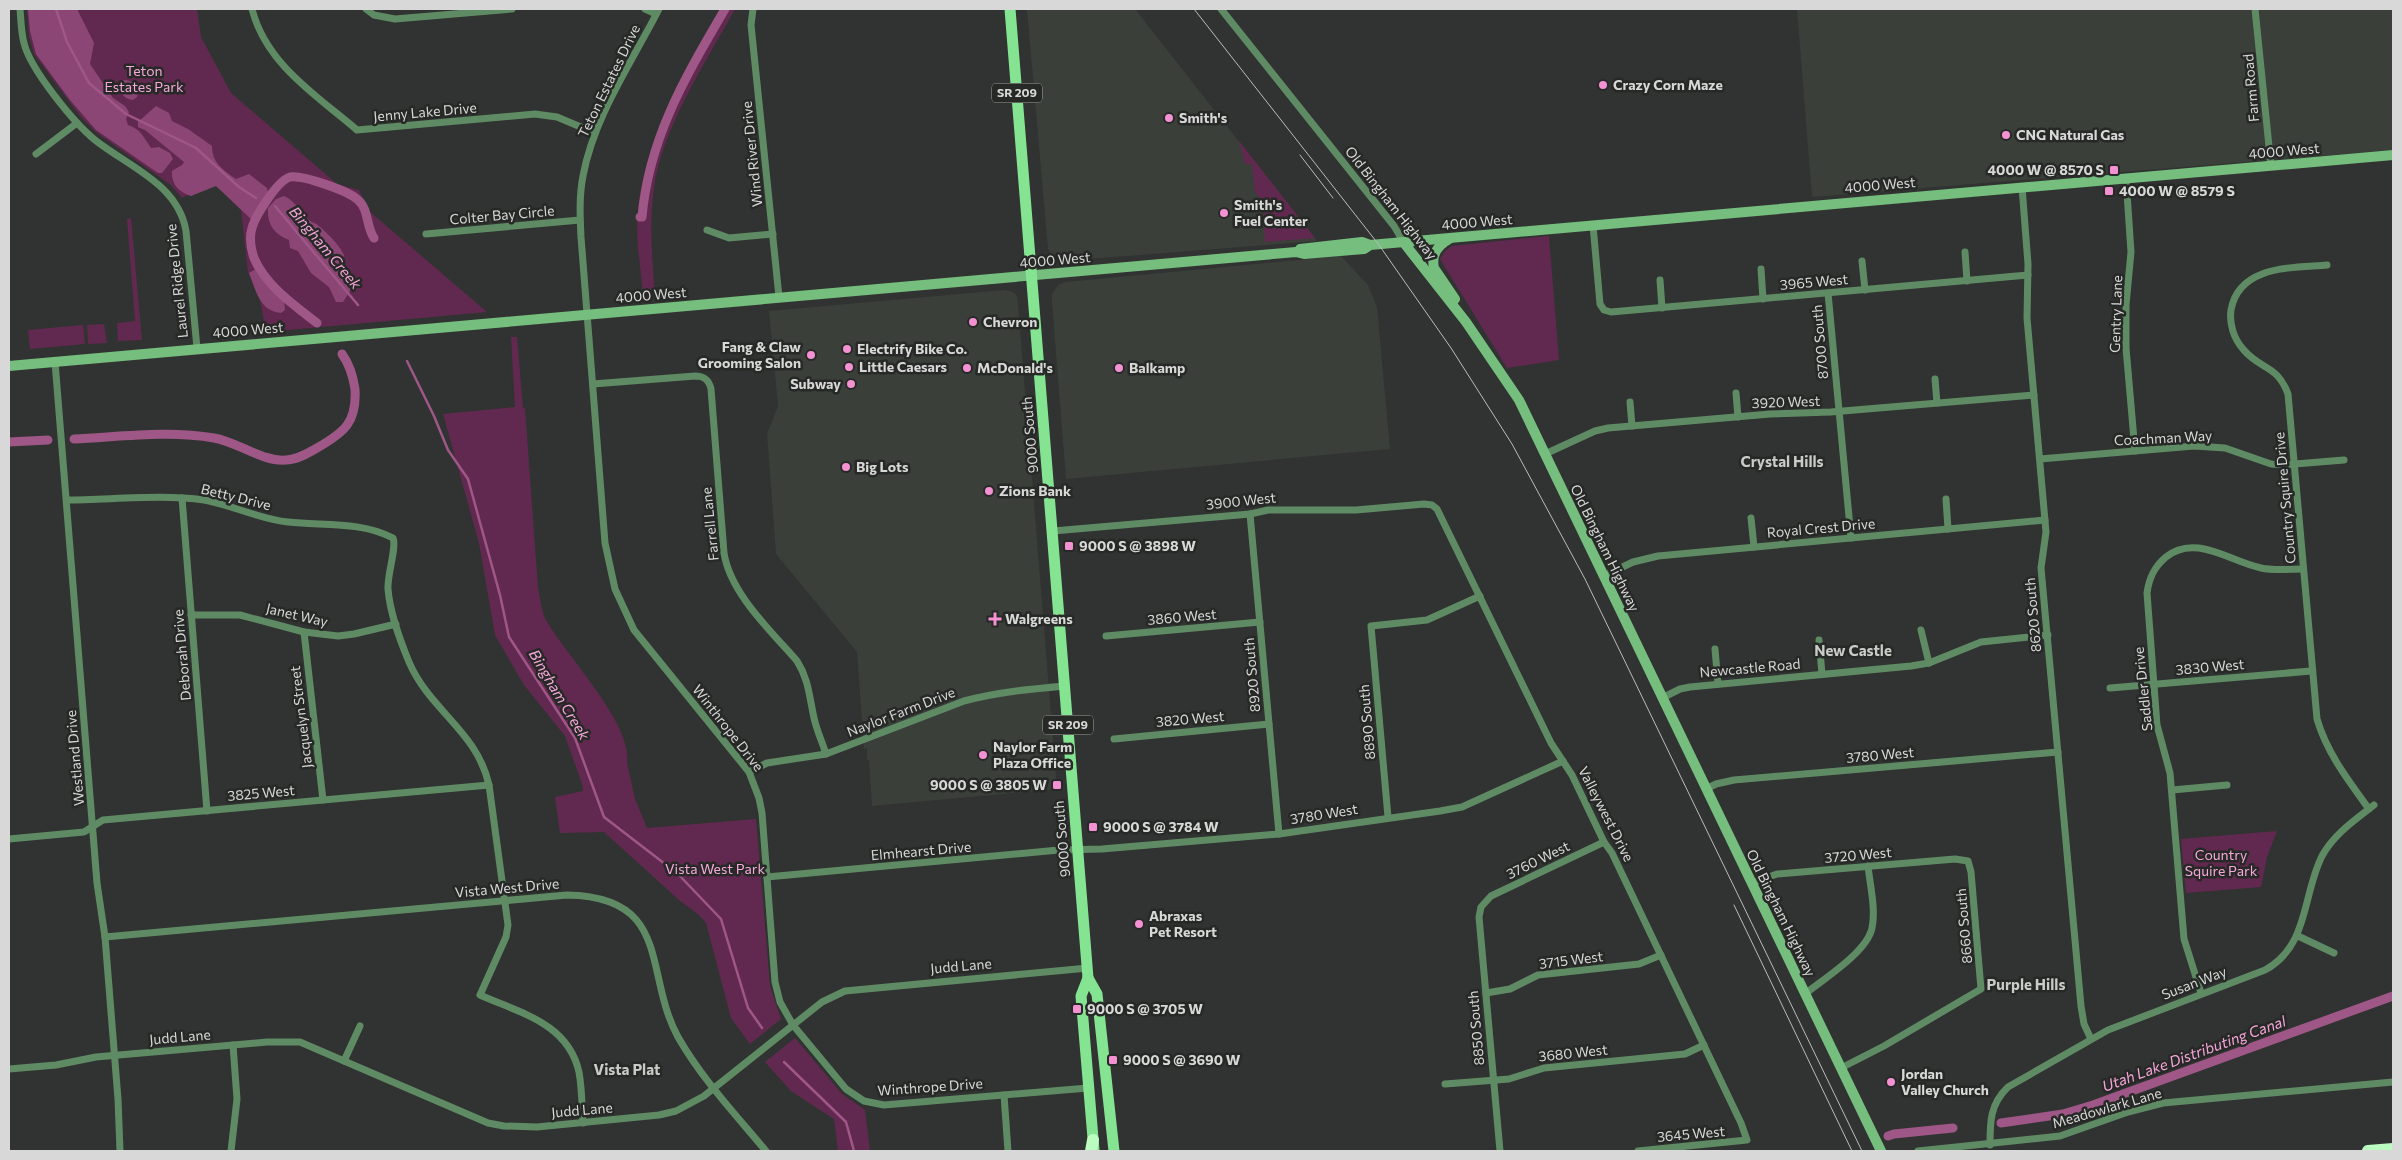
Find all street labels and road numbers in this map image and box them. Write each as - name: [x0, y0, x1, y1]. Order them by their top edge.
- street label: Teton Estates Drive: [574, 22, 643, 140]
- street label: Farm Road: [2239, 53, 2262, 123]
- road number: SR 209: [992, 84, 1042, 102]
- street label: Jenny Lake Drive: [373, 99, 477, 124]
- street label: Wind River Drive: [738, 100, 765, 208]
- street label: 4000 West: [2248, 139, 2320, 162]
- street label: Old Bingham Highway: [1342, 143, 1441, 263]
- street label: 4000 West: [1844, 173, 1916, 196]
- street label: Colter Bay Circle: [449, 201, 555, 228]
- street label: 4000 West: [1441, 210, 1513, 233]
- street label: Laurel Ridge Drive: [162, 223, 191, 339]
- street label: 4000 West: [1019, 248, 1091, 271]
- street label: 3965 West: [1779, 270, 1849, 293]
- street label: Gentry Lane: [2106, 275, 2125, 353]
- street label: 4000 West: [615, 283, 687, 306]
- street label: 8700 South: [1808, 304, 1831, 380]
- street label: 4000 West: [212, 318, 284, 341]
- street label: 3920 West: [1751, 392, 1821, 411]
- street label: 9000 South: [1018, 396, 1041, 474]
- street label: Coachman Way: [2113, 426, 2213, 449]
- street label: Country Squire Drive: [2270, 431, 2299, 565]
- street label: Betty Drive: [199, 480, 273, 513]
- street label: Old Bingham Highway: [1567, 481, 1644, 614]
- street label: Farrell Lane: [697, 486, 722, 562]
- street label: 3900 West: [1205, 488, 1277, 513]
- street label: Royal Crest Drive: [1766, 514, 1876, 541]
- street label: 8620 South: [2021, 577, 2044, 653]
- street label: Janet Way: [264, 599, 330, 630]
- street label: 3860 West: [1147, 605, 1218, 628]
- street label: Deborah Drive: [169, 609, 194, 701]
- street label: 8920 South: [1240, 637, 1263, 713]
- street label: Saddler Drive: [2130, 646, 2155, 732]
- street label: Newcastle Road: [1699, 655, 1801, 680]
- street label: 3830 West: [2175, 655, 2245, 678]
- street label: Jacquelyn Street: [286, 665, 315, 769]
- street label: Winthrope Drive: [689, 681, 768, 775]
- street label: Naylor Farm Drive: [844, 683, 957, 740]
- street label: 8890 South: [1355, 684, 1378, 760]
- street label: 3820 West: [1155, 707, 1225, 730]
- street label: Westland Drive: [62, 709, 87, 807]
- road number: SR 209: [1043, 716, 1093, 734]
- street label: 3780 West: [1845, 743, 1915, 766]
- street label: Valleywest Drive: [1575, 763, 1638, 864]
- street label: 3825 West: [226, 781, 296, 804]
- street label: 9000 South: [1050, 800, 1073, 878]
- street label: 3780 West: [1289, 800, 1359, 827]
- street label: 3760 West: [1503, 837, 1572, 882]
- street label: Elmhearst Drive: [870, 838, 972, 863]
- street label: 3720 West: [1824, 843, 1893, 866]
- street label: Old Bingham Highway: [1743, 846, 1820, 979]
- street label: Vista West Drive: [454, 874, 560, 901]
- street label: 8660 South: [1952, 888, 1975, 964]
- street label: 3715 West: [1538, 947, 1604, 972]
- street label: Judd Lane: [930, 954, 992, 977]
- street label: Susan Way: [2159, 962, 2229, 1003]
- street label: 8850 South: [1464, 990, 1487, 1066]
- street label: Judd Lane: [149, 1025, 211, 1048]
- street label: 3680 West: [1537, 1040, 1609, 1065]
- street label: Winthrope Drive: [877, 1074, 983, 1099]
- street label: Meadowlark Lane: [2050, 1084, 2164, 1131]
- street label: Judd Lane: [551, 1098, 613, 1121]
- street label: 3645 West: [1656, 1122, 1726, 1145]

